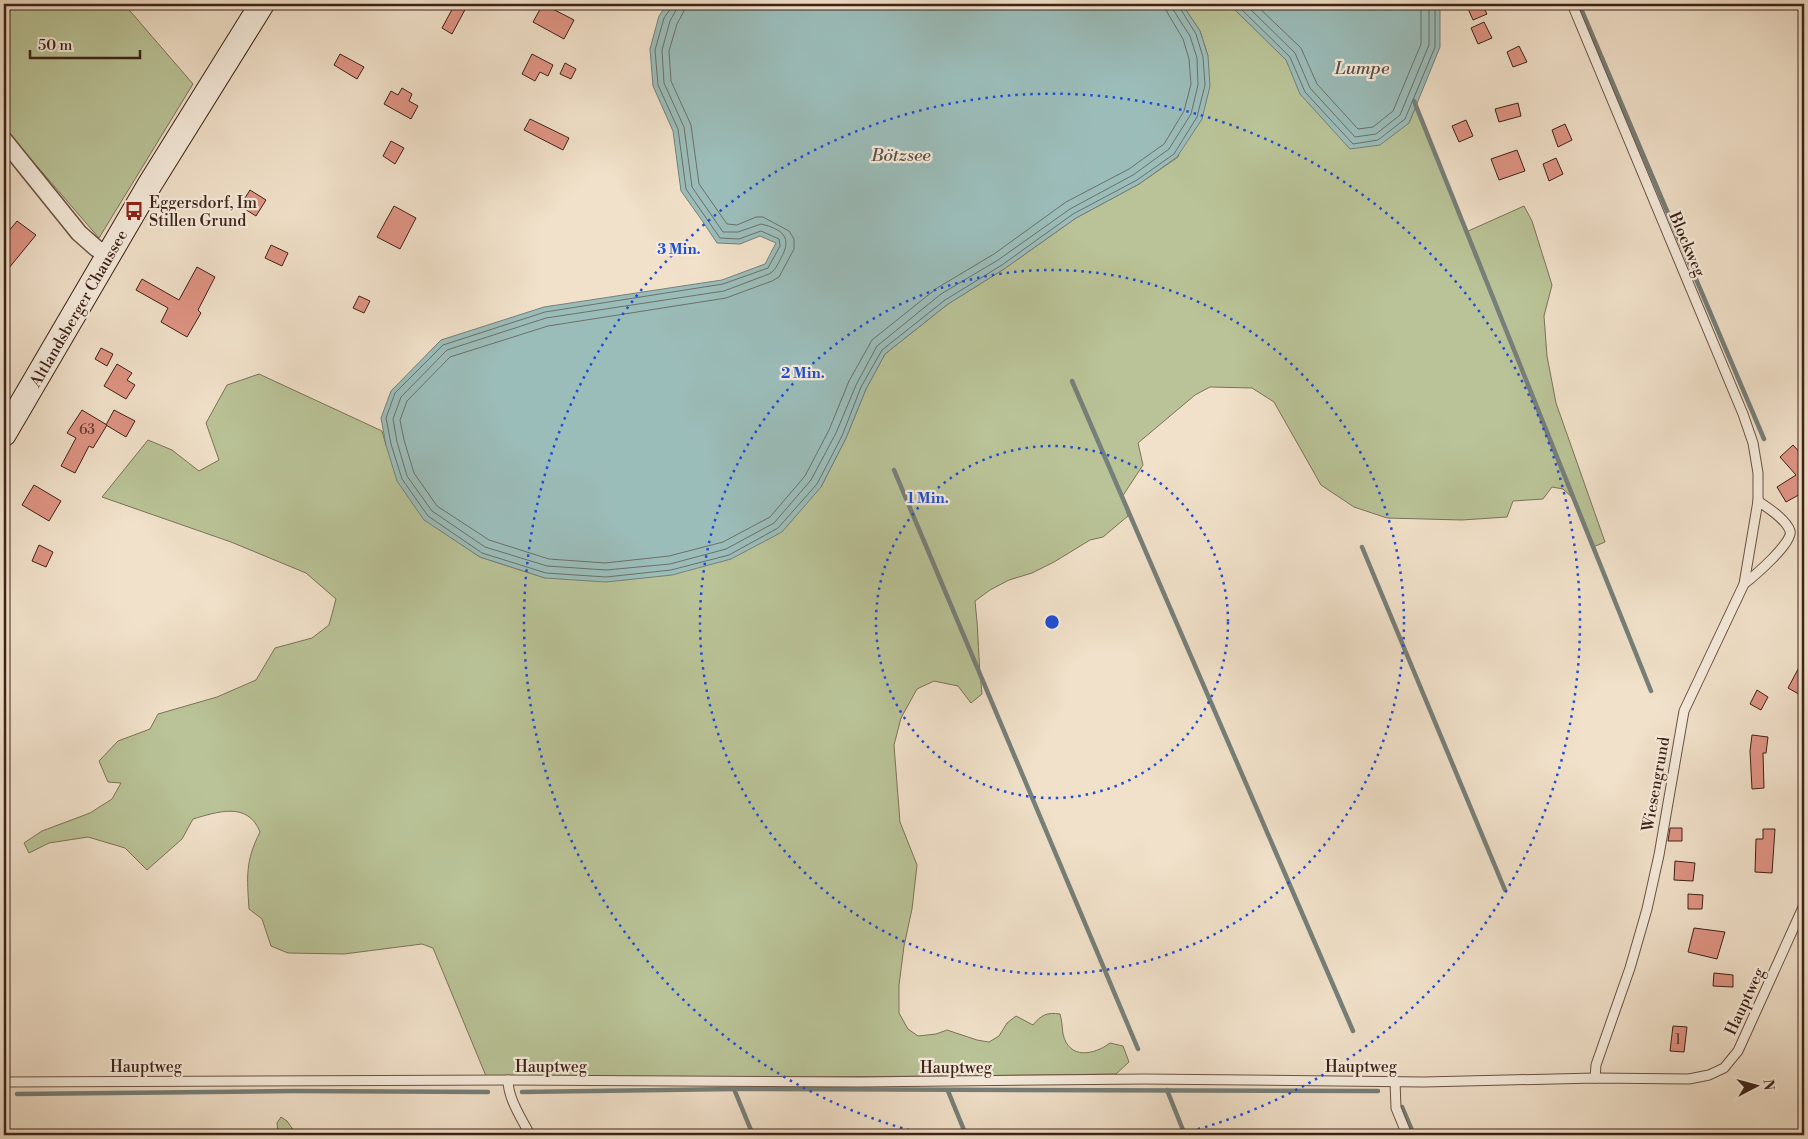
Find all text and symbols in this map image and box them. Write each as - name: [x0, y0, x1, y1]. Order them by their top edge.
- scale bar: [30, 28, 140, 60]
- text: 50 m: [38, 36, 72, 55]
- water label: Lumpe: [1334, 57, 1390, 80]
- water label: Bötzsee: [870, 144, 931, 167]
- place label: Eggersdorf, Im Stillen Grund: [149, 193, 257, 231]
- bus stop icon: Eggersdorf, Im Stillen Grund: [123, 200, 145, 222]
- street label: Blockweg: [1664, 208, 1710, 281]
- street label: Altlandsberger Chaussee: [25, 226, 132, 392]
- text: 3 Min.: [657, 240, 701, 259]
- text: 2 Min.: [781, 364, 825, 383]
- house number: 63: [79, 421, 95, 439]
- text: 1 Min.: [907, 489, 949, 508]
- centre of rings: [1043, 613, 1061, 631]
- street label: Wiesengrund: [1638, 735, 1674, 834]
- street label: Hauptweg: [1721, 964, 1770, 1038]
- house number: 1: [1675, 1031, 1681, 1049]
- street label: Hauptweg: [110, 1057, 183, 1077]
- street label: Hauptweg: [515, 1057, 588, 1077]
- street label: Hauptweg: [1325, 1057, 1398, 1077]
- street label: Hauptweg: [920, 1058, 993, 1078]
- north arrow: [1730, 1062, 1780, 1112]
- text: N: [1758, 1078, 1777, 1091]

